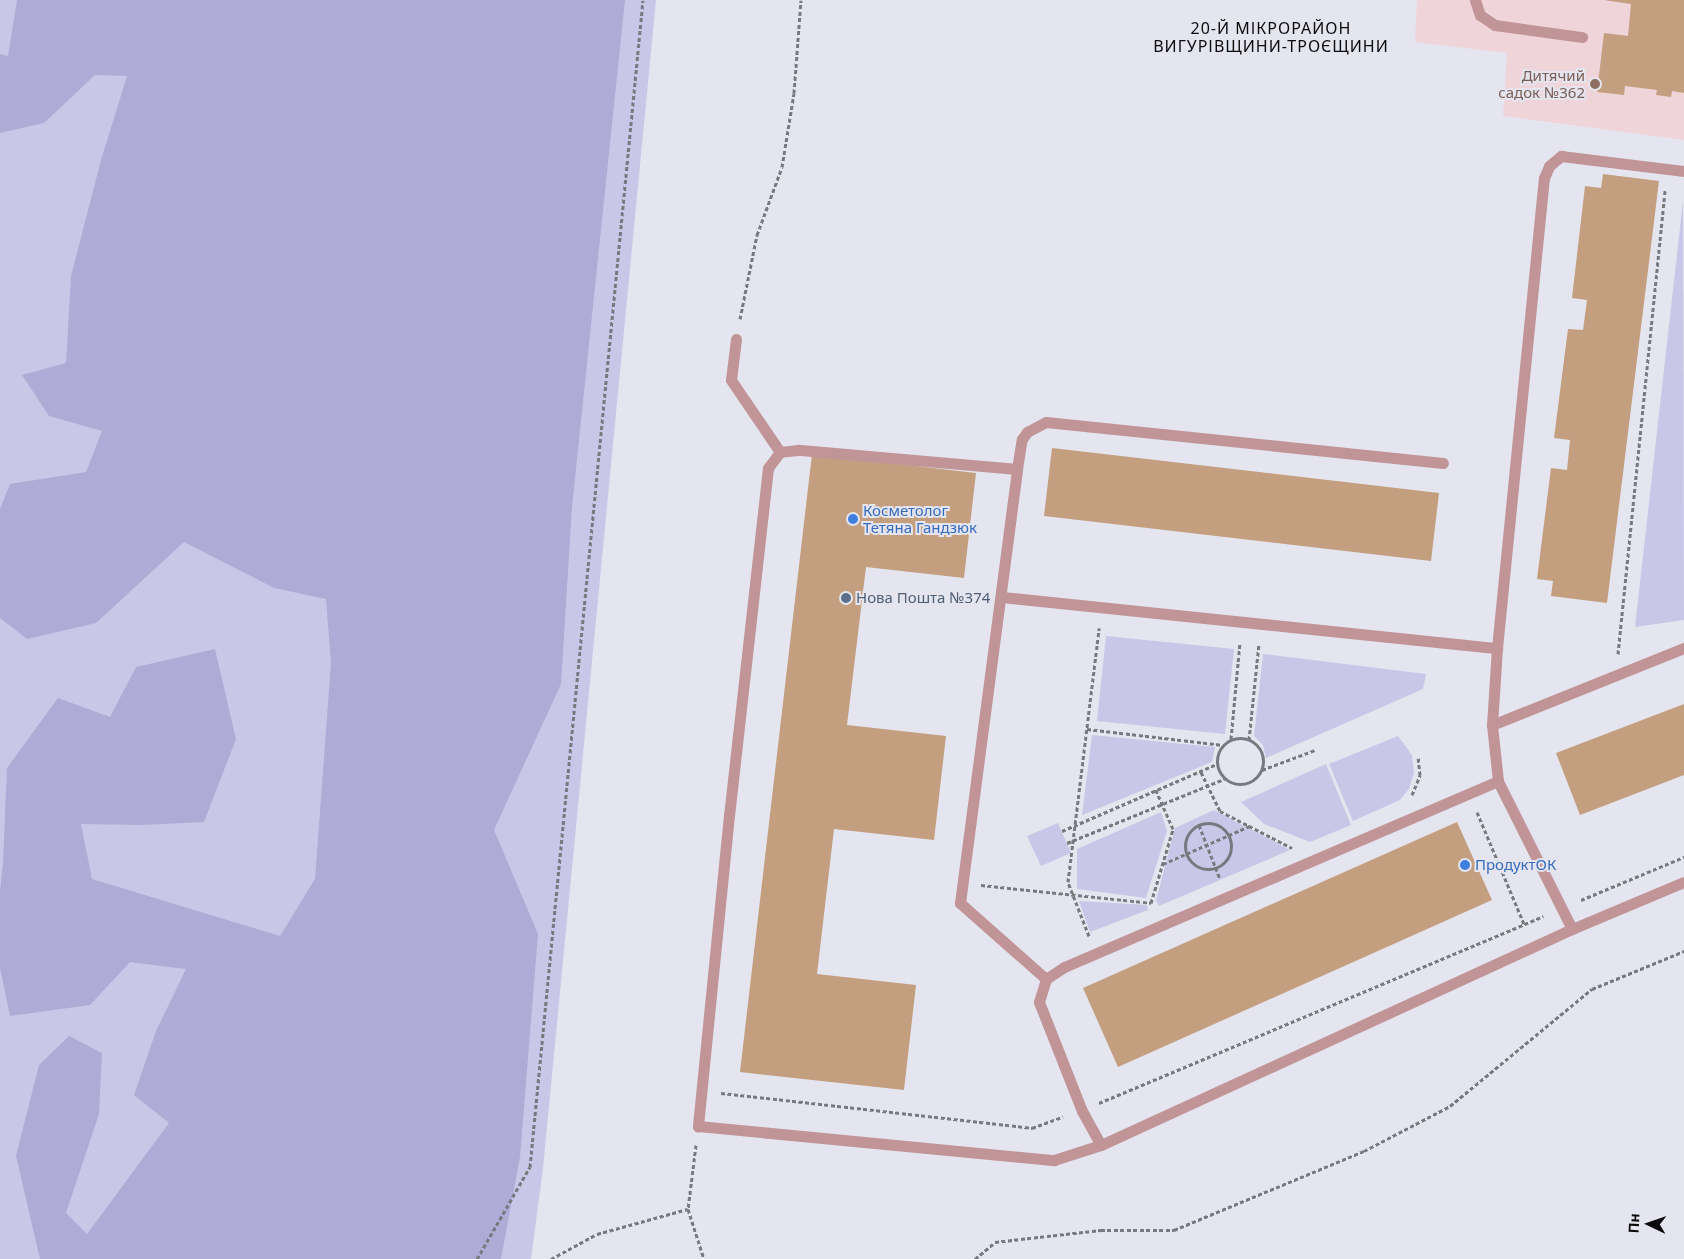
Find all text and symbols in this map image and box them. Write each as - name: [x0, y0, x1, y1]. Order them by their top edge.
- district label: 20-Й МІКРОРАЙОН ВИГУРІВЩИНИ-ТРОЄЩИНИ: [1151, 18, 1391, 56]
- place label: Дитячий садок №362: [1498, 66, 1585, 101]
- marker: Дитячий садок №362: [1589, 78, 1601, 90]
- place label: Косметолог Тетяна Гандзюк: [863, 501, 977, 536]
- marker: Косметолог Тетяна Гандзюк: [847, 513, 859, 525]
- place label: Нова Пошта №374: [856, 589, 990, 607]
- marker: Нова Пошта №374: [840, 592, 852, 604]
- place label: ПродуктОК: [1475, 856, 1556, 874]
- marker: ПродуктОК: [1459, 859, 1471, 871]
- north arrow: [1624, 1199, 1674, 1249]
- text: Пн: [1624, 1213, 1644, 1234]

